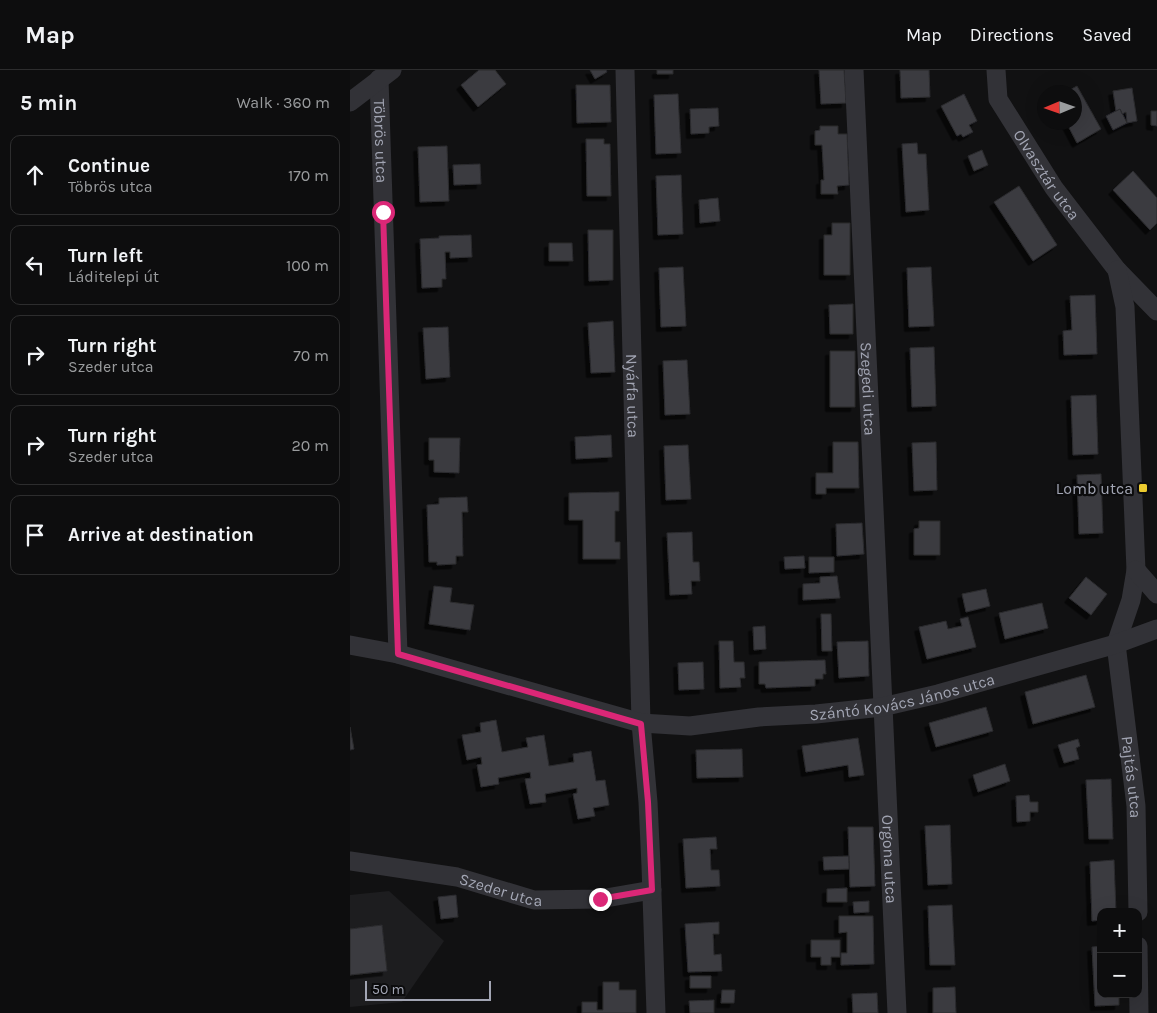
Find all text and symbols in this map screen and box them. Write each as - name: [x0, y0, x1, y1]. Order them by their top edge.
- text: Map: [25, 21, 75, 49]
- text: Map: [906, 24, 942, 46]
- text: Directions: [970, 24, 1054, 46]
- text: Saved: [1082, 24, 1132, 46]
- north arrow: [1037, 85, 1082, 130]
- text: 5 min: [20, 91, 77, 115]
- text: Walk · 360 m: [237, 93, 330, 112]
- street label: Töbrös utca: [370, 98, 392, 184]
- street label: Olvasztár utca: [1010, 126, 1084, 223]
- text: Continue: [68, 155, 150, 177]
- icon: ahead: [21, 161, 49, 189]
- text: 170 m: [288, 166, 329, 185]
- text: Töbrös utca: [68, 177, 152, 196]
- route start: [372, 201, 395, 224]
- text: Turn left: [68, 245, 143, 267]
- icon: left: [21, 251, 49, 279]
- text: 100 m: [286, 256, 329, 275]
- text: Láditelepi út: [68, 267, 159, 286]
- text: Turn right: [68, 335, 157, 357]
- icon: right: [21, 341, 49, 369]
- street label: Szegedi utca: [857, 341, 880, 436]
- text: 70 m: [293, 346, 329, 365]
- street label: Nyárfa utca: [622, 354, 644, 438]
- text: Szeder utca: [68, 357, 154, 376]
- text: Turn right: [68, 425, 157, 447]
- icon: right: [21, 431, 49, 459]
- text: 20 m: [291, 436, 329, 455]
- text: Szeder utca: [68, 447, 154, 466]
- place label: Lomb utca: [1056, 479, 1133, 498]
- marker: Lomb utca: [1137, 482, 1149, 494]
- icon: arrive: [21, 521, 49, 549]
- text: Arrive at destination: [68, 524, 254, 546]
- street label: Szántó Kovács János utca: [809, 669, 997, 724]
- street label: Pajtás utca: [1118, 735, 1146, 818]
- street label: Orgona utca: [878, 814, 901, 904]
- street label: Szeder utca: [457, 869, 542, 910]
- route end: [589, 888, 612, 911]
- map controls: [1097, 908, 1142, 998]
- button: +: [1097, 908, 1142, 953]
- button: −: [1097, 953, 1142, 998]
- scale bar: [365, 978, 491, 1001]
- text: 50 m: [372, 981, 405, 998]

